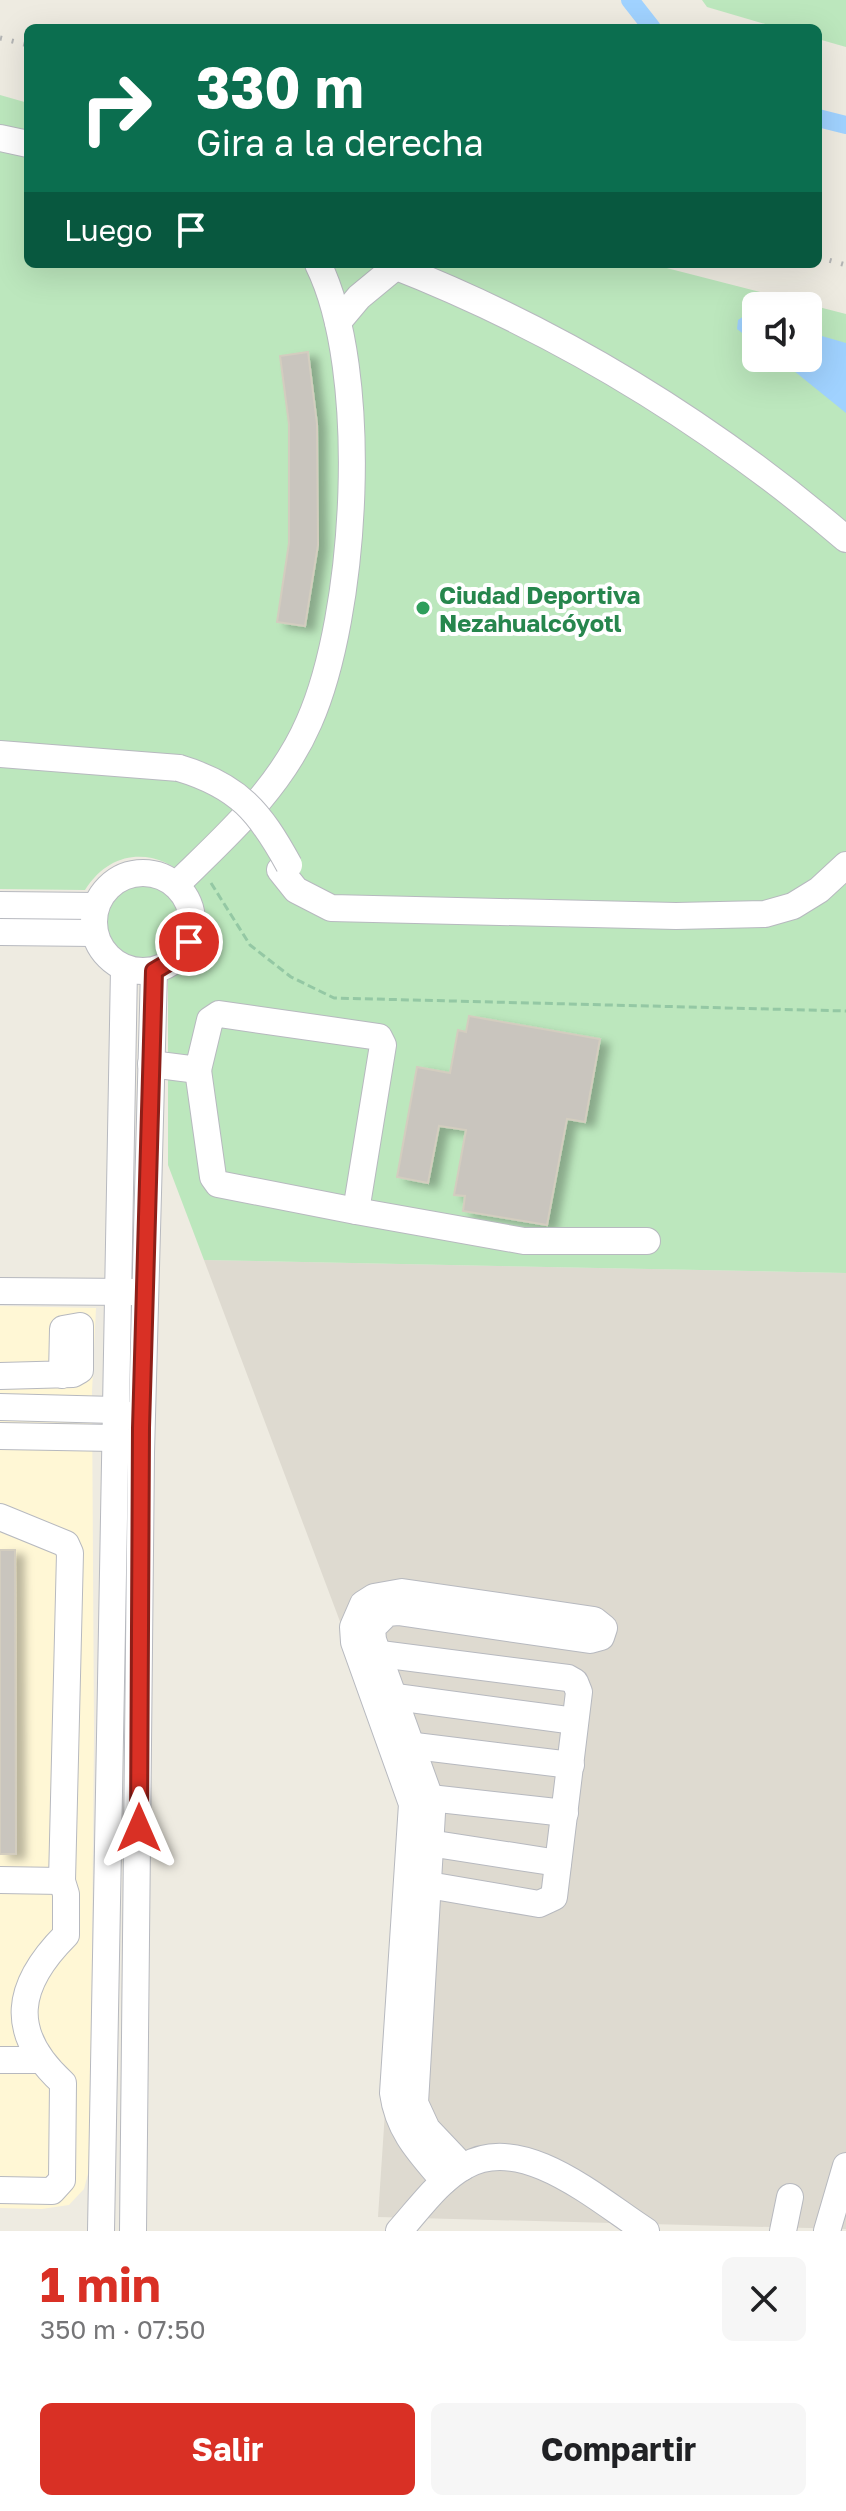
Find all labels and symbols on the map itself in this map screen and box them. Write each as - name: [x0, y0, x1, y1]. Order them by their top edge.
- place label: Ciudad Deportiva Nezahualcóyotl: [439, 580, 640, 637]
- marker: Ciudad Deportiva Nezahualcóyotl: [414, 599, 432, 617]
- pin: [155, 908, 223, 976]
- position arrow: [97, 1786, 181, 1870]

